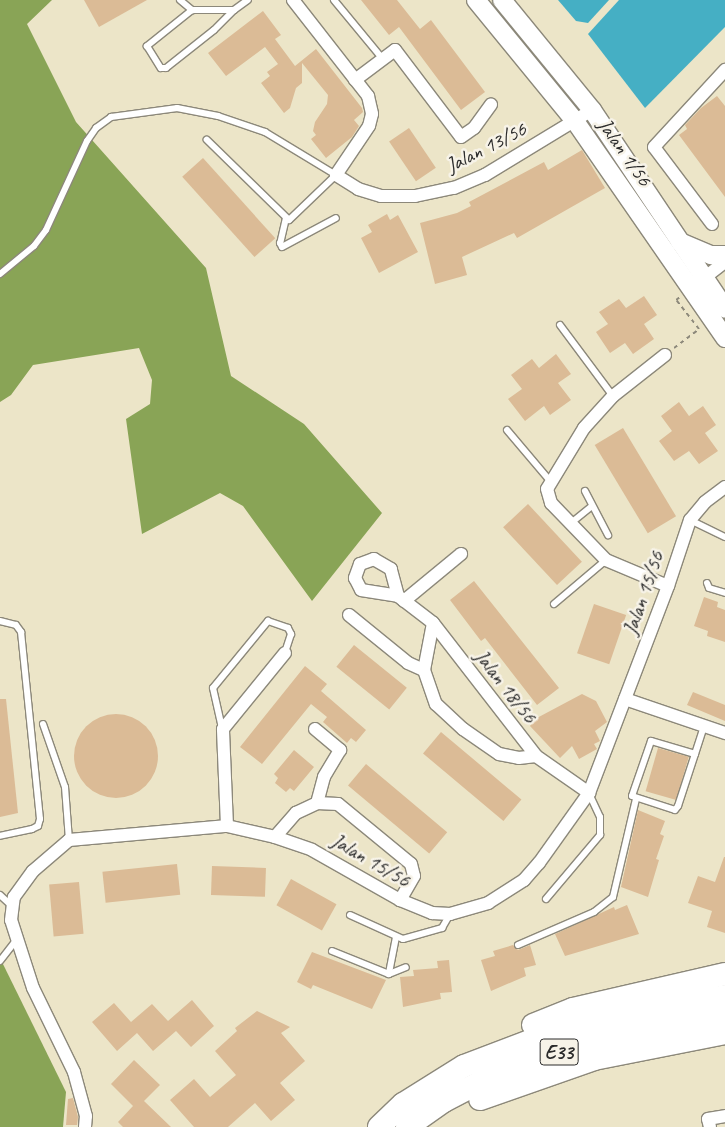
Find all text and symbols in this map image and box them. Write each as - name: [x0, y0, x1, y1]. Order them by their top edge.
- street label: Jalan 1/56: [593, 113, 657, 191]
- street label: Jalan 13/56: [442, 116, 530, 178]
- street label: Jalan 15/56: [617, 548, 669, 638]
- street label: Jalan 18/56: [469, 644, 543, 728]
- street label: Jalan 15/56: [327, 827, 415, 893]
- road number: E33: [539, 1034, 579, 1070]

